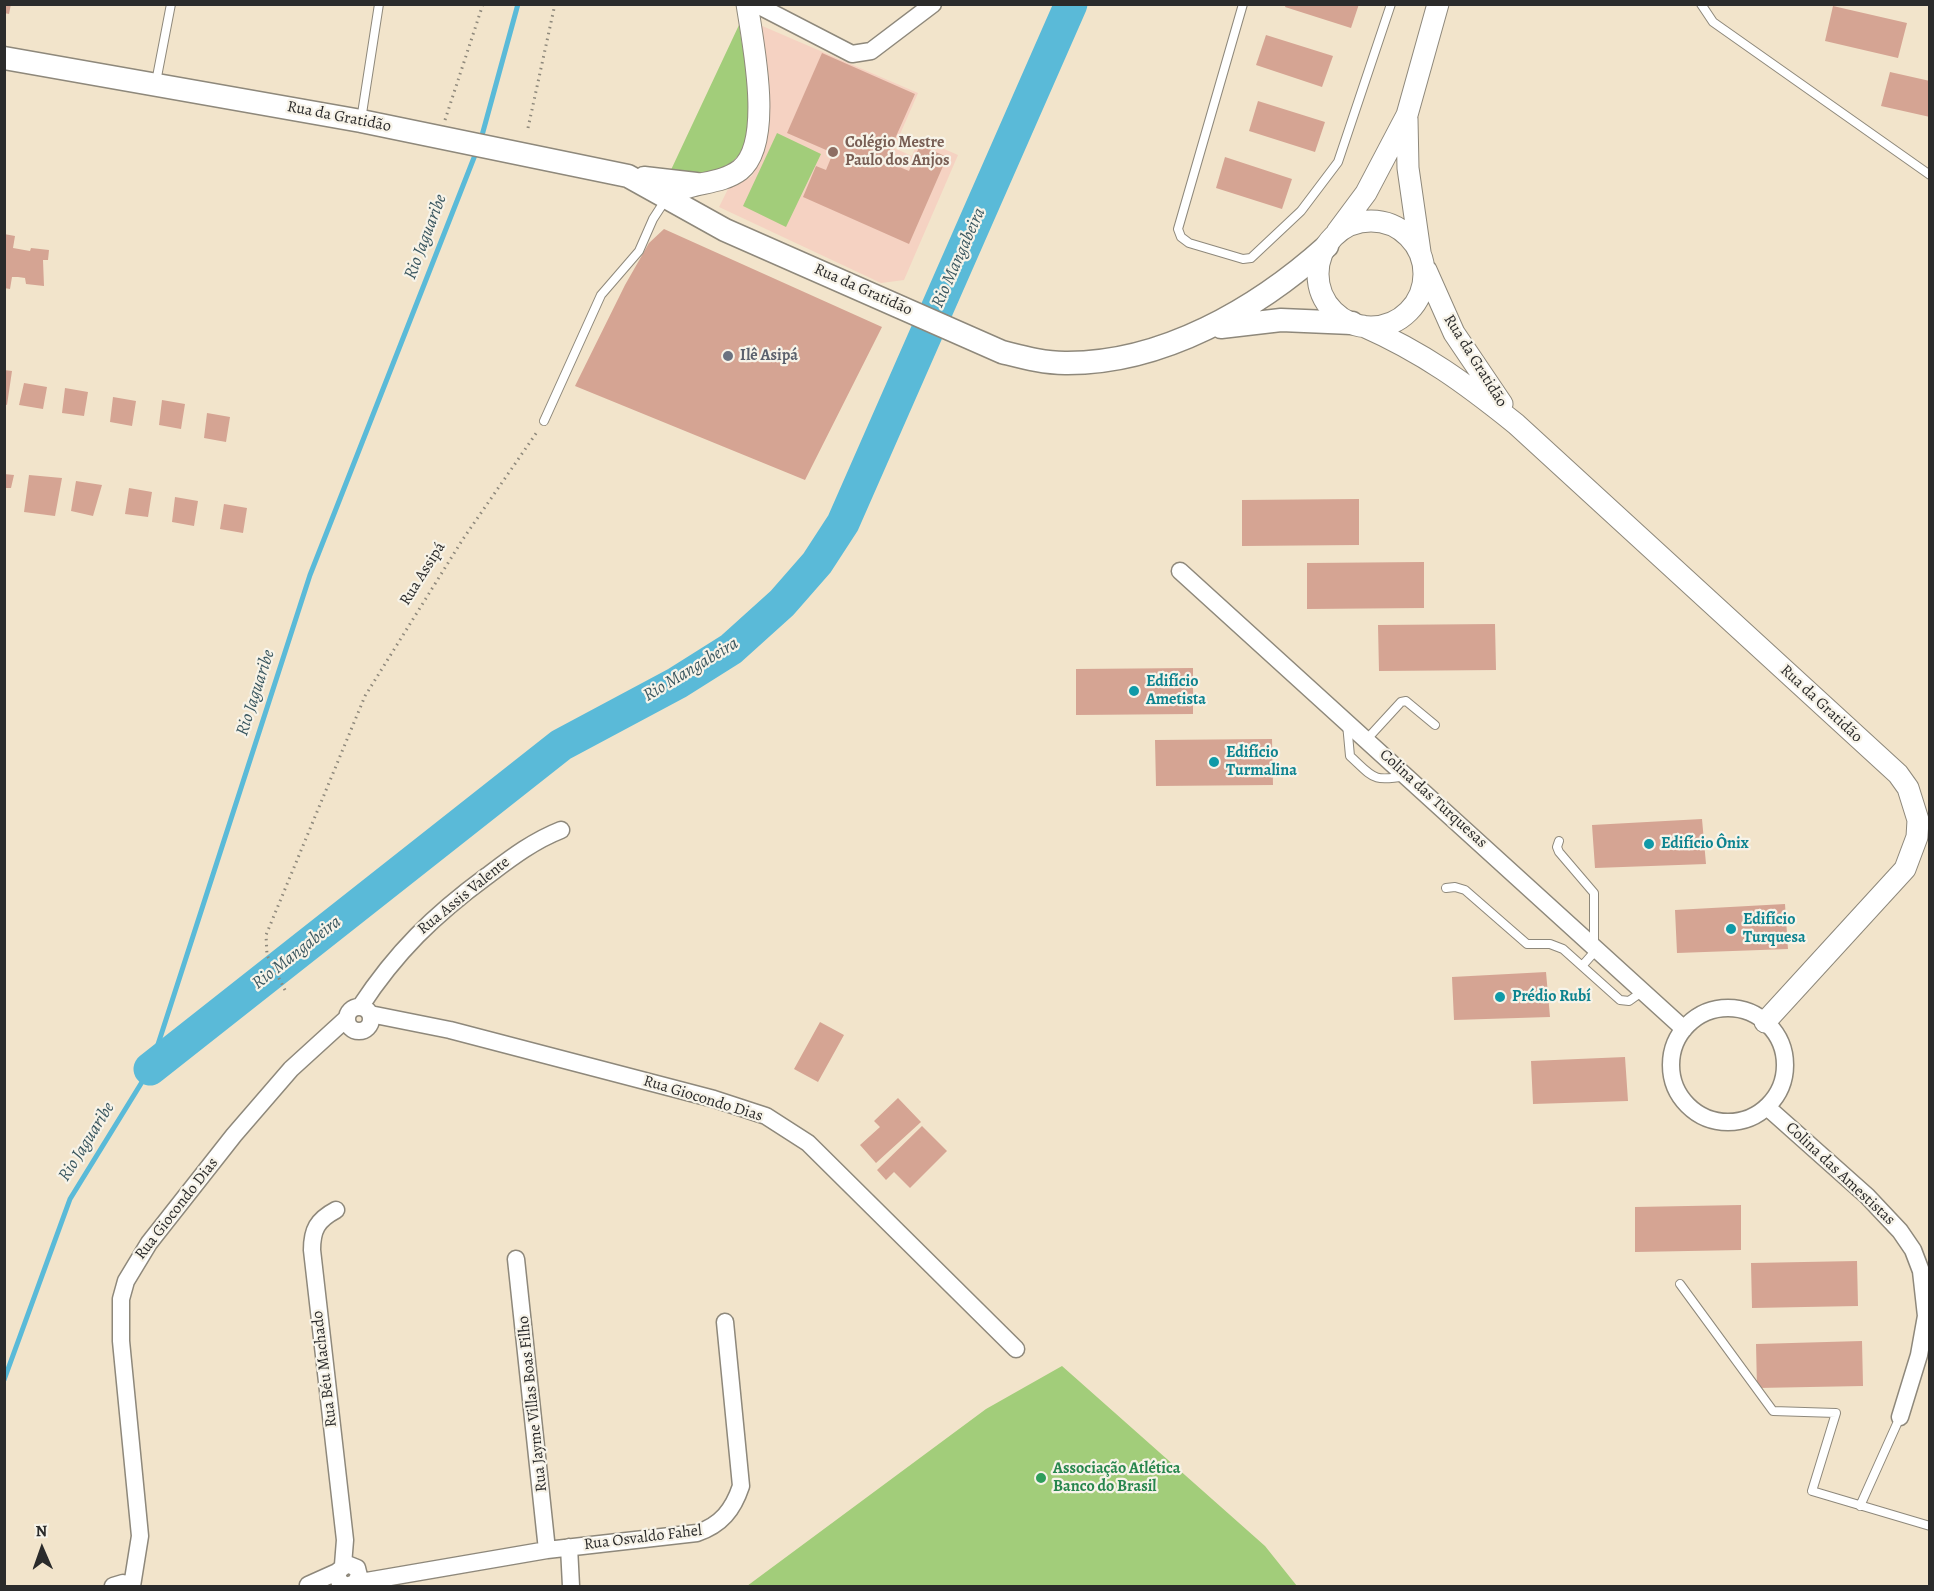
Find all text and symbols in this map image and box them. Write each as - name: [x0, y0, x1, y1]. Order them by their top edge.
- street label: Rua da Gratidão: [285, 98, 393, 136]
- place label: Colégio Mestre Paulo dos Anjos: [845, 133, 950, 171]
- marker: Colégio Mestre Paulo dos Anjos: [826, 145, 840, 159]
- water label: Rio Jaguaribe: [400, 191, 452, 283]
- water label: Rio Mangabeira: [927, 205, 991, 311]
- street label: Rua da Gratidão: [811, 260, 915, 320]
- street label: Rua da Gratidão: [1439, 311, 1511, 411]
- place label: Ilê Asipá: [740, 346, 798, 366]
- marker: Ilê Asipá: [721, 349, 735, 363]
- street label: Rua Assipá: [396, 539, 450, 609]
- water label: Rio Mangabeira: [640, 633, 742, 707]
- water label: Rio Jaguaribe: [232, 647, 280, 739]
- street label: Rua da Gratidão: [1776, 661, 1866, 747]
- place label: Edifício Ametista: [1146, 672, 1206, 710]
- marker: Edifício Ametista: [1127, 684, 1141, 698]
- place label: Edifício Turmalina: [1226, 743, 1297, 781]
- street label: Colina das Turquesas: [1375, 746, 1491, 852]
- marker: Edifício Turmalina: [1207, 755, 1221, 769]
- place label: Edifício Ônix: [1661, 834, 1749, 854]
- marker: Edifício Ônix: [1642, 837, 1656, 851]
- street label: Rua Assis Valente: [414, 853, 514, 939]
- place label: Edifício Turquesa: [1743, 910, 1806, 948]
- water label: Rio Mangabeira: [248, 912, 346, 994]
- marker: Edifício Turquesa: [1724, 922, 1738, 936]
- place label: Prédio Rubí: [1512, 987, 1591, 1007]
- marker: Prédio Rubí: [1493, 990, 1507, 1004]
- street label: Rua Giocondo Dias: [641, 1072, 765, 1126]
- water label: Rio Jaguaribe: [54, 1098, 120, 1186]
- street label: Colina das Amestistas: [1781, 1118, 1899, 1230]
- street label: Rua Giocondo Dias: [131, 1154, 223, 1264]
- street label: Rua Béu Machado: [308, 1310, 342, 1428]
- street label: Rua Jayme Villas Boas Filho: [514, 1315, 552, 1493]
- place label: Associação Atlética Banco do Brasil: [1053, 1459, 1180, 1497]
- marker: Associação Atlética Banco do Brasil: [1034, 1471, 1048, 1485]
- north arrow: [12, 1519, 72, 1579]
- text: N: [35, 1520, 48, 1542]
- street label: Rua Osvaldo Fahel: [583, 1521, 703, 1555]

